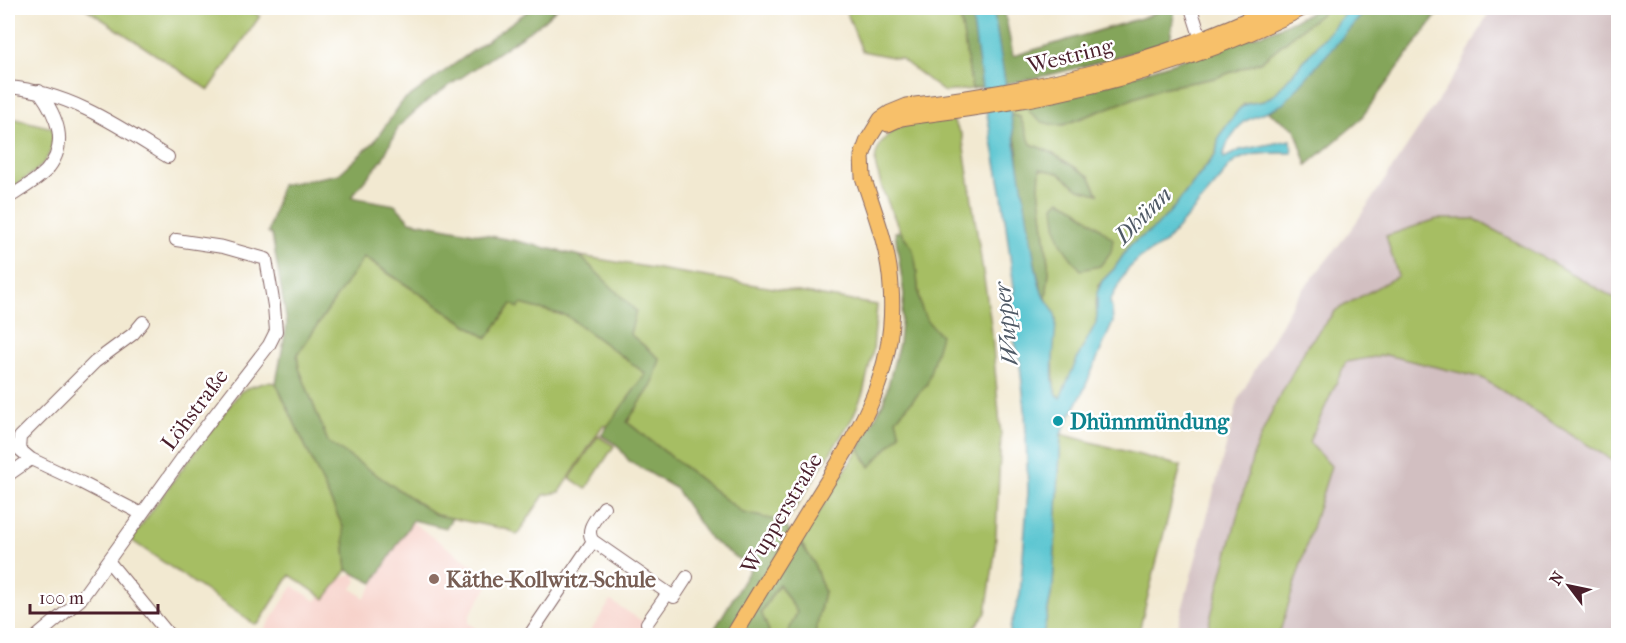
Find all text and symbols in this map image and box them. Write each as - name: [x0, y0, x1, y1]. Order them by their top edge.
- street label: Westring: [1024, 33, 1116, 79]
- water label: Dhünn: [1107, 180, 1178, 251]
- water label: Wupper: [987, 279, 1024, 367]
- street label: Löhstraße: [156, 364, 234, 455]
- place label: Dhünnmündung: [1070, 409, 1230, 435]
- marker: Dhünnmündung: [1051, 414, 1065, 428]
- street label: Wupperstraße: [735, 448, 828, 579]
- north arrow: [1539, 556, 1599, 616]
- place label: Käthe-Kollwitz-Schule: [446, 567, 656, 593]
- text: N: [1545, 567, 1568, 588]
- marker: Käthe-Kollwitz-Schule: [427, 572, 441, 586]
- scale bar: [30, 577, 158, 615]
- text: 100 m: [39, 588, 84, 609]

